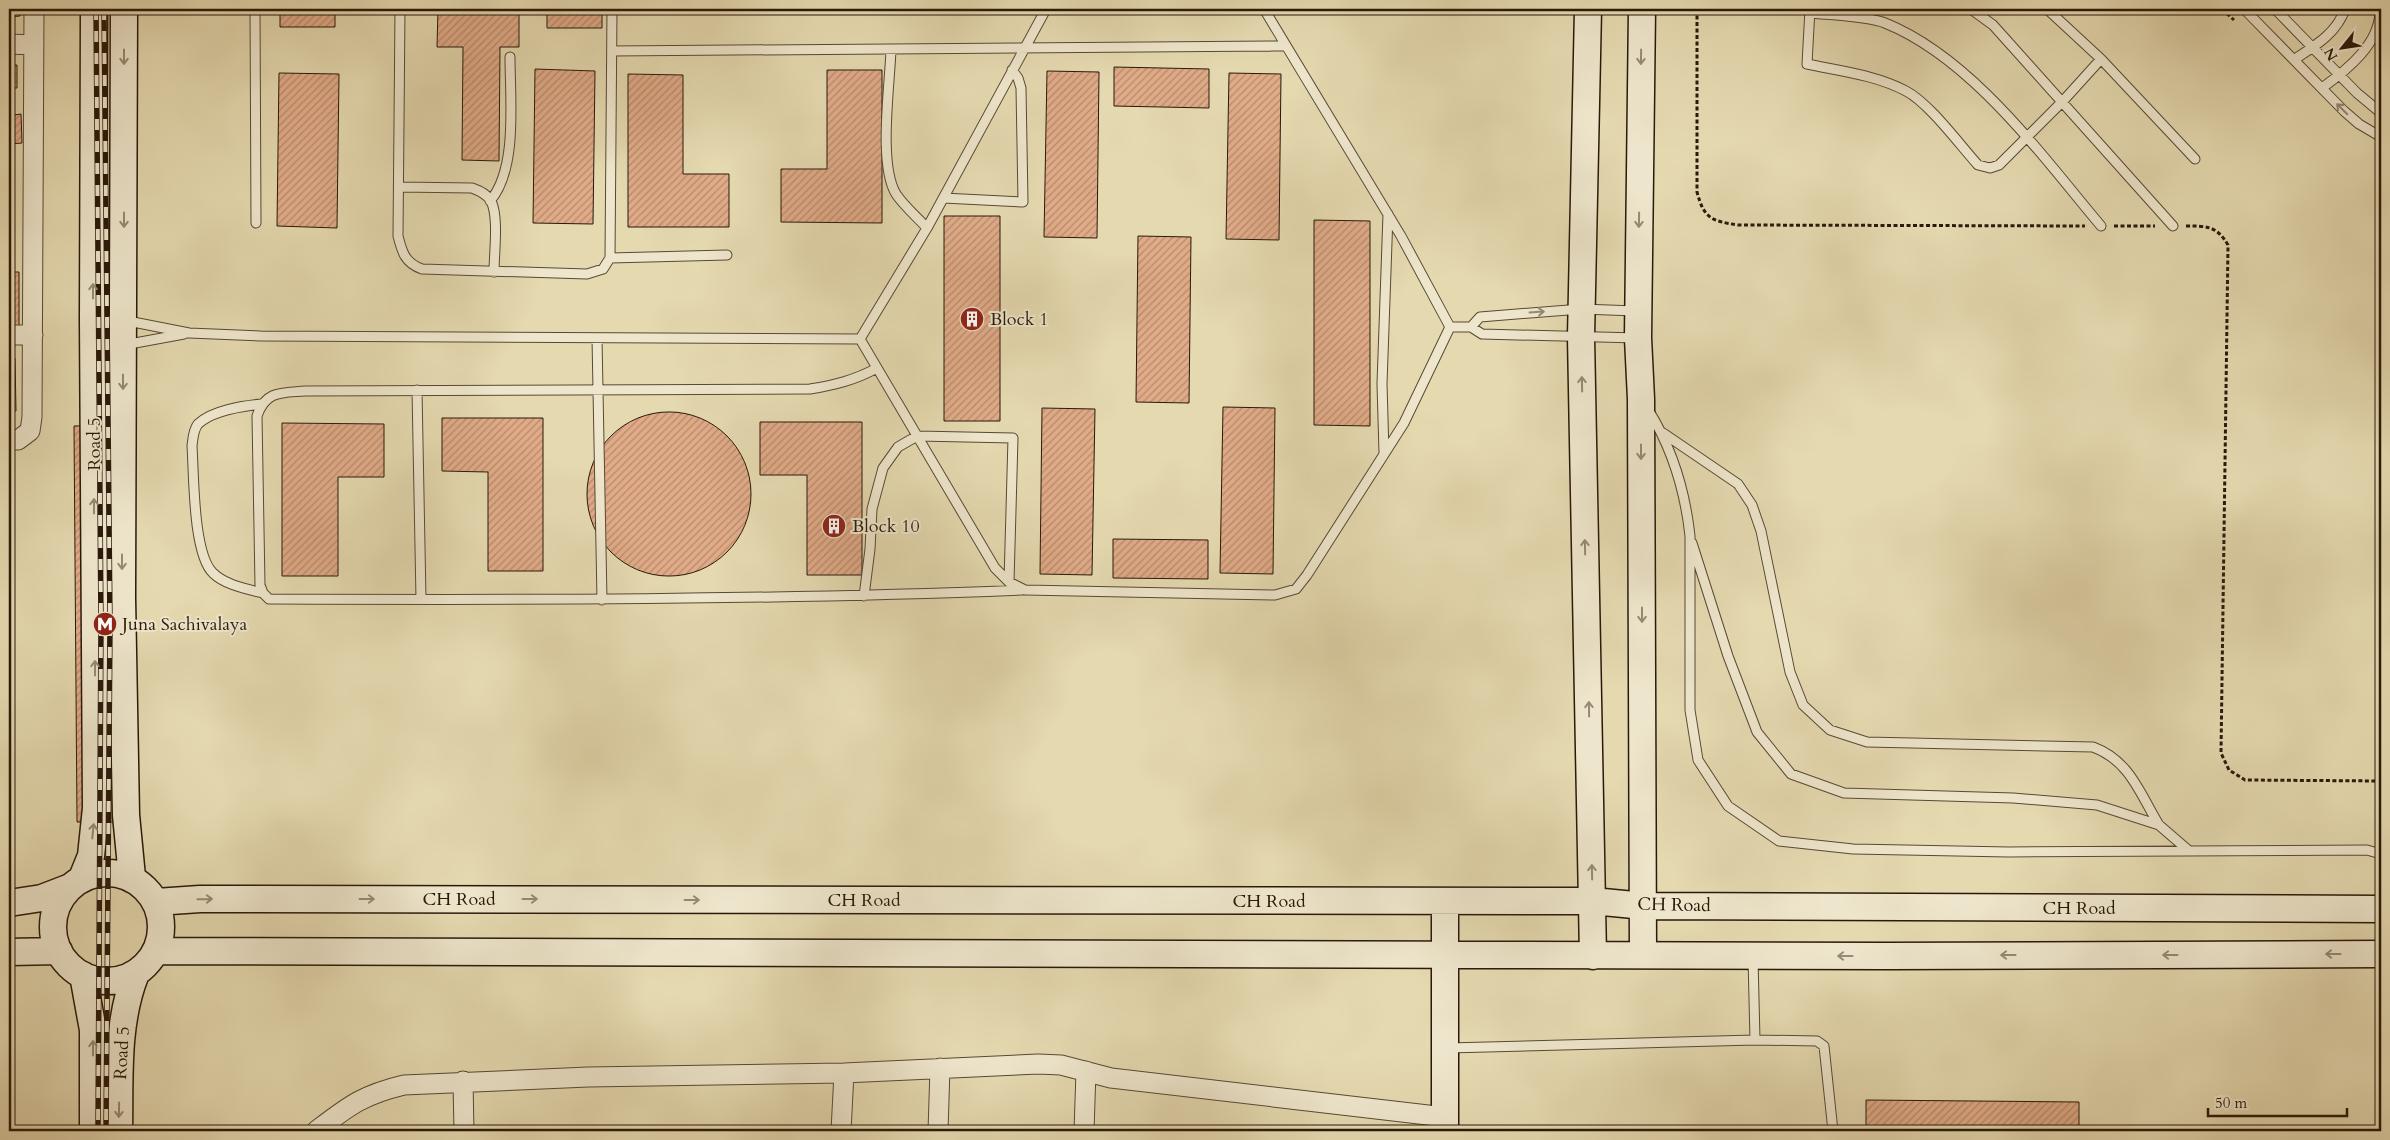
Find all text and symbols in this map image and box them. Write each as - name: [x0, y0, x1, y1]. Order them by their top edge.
- north arrow: [2318, 22, 2368, 72]
- text: N: [2320, 44, 2342, 64]
- one-way arrow: [119, 49, 129, 65]
- one-way arrow: [1636, 49, 1646, 65]
- one-way arrow: [2336, 102, 2348, 115]
- one-way arrow: [119, 212, 129, 228]
- one-way arrow: [1634, 212, 1644, 228]
- one-way arrow: [88, 283, 98, 300]
- building icon: Block 1: [959, 306, 985, 332]
- place label: Block 1: [990, 307, 1048, 332]
- one-way arrow: [1529, 308, 1545, 317]
- one-way arrow: [118, 374, 128, 390]
- one-way arrow: [1577, 377, 1587, 393]
- street label: Road 5: [82, 417, 107, 471]
- one-way arrow: [1636, 444, 1646, 460]
- one-way arrow: [89, 498, 99, 514]
- building icon: Block 10: [821, 513, 847, 539]
- place label: Block 10: [852, 514, 920, 539]
- one-way arrow: [1581, 539, 1590, 555]
- one-way arrow: [117, 554, 127, 570]
- one-way arrow: [1637, 606, 1647, 623]
- metro station icon: Juna Sachivalaya: [92, 611, 118, 637]
- place label: Juna Sachivalaya: [119, 612, 248, 637]
- one-way arrow: [90, 661, 100, 677]
- one-way arrow: [1584, 702, 1594, 718]
- one-way arrow: [88, 823, 98, 839]
- one-way arrow: [1587, 864, 1597, 880]
- street label: CH Road: [422, 887, 496, 912]
- street label: CH Road: [827, 888, 901, 913]
- street label: CH Road: [1232, 889, 1306, 914]
- street label: CH Road: [1637, 892, 1711, 918]
- one-way arrow: [196, 894, 213, 904]
- one-way arrow: [359, 894, 375, 904]
- one-way arrow: [522, 894, 538, 904]
- one-way arrow: [684, 895, 700, 905]
- street label: CH Road: [2042, 896, 2116, 921]
- one-way arrow: [2325, 949, 2341, 959]
- one-way arrow: [2000, 950, 2016, 960]
- one-way arrow: [2162, 950, 2178, 960]
- one-way arrow: [1837, 951, 1854, 961]
- street label: Road 5: [108, 1026, 136, 1080]
- one-way arrow: [88, 1040, 98, 1056]
- scale bar: [2208, 1085, 2346, 1117]
- text: 50 m: [2215, 1093, 2247, 1113]
- one-way arrow: [115, 1102, 124, 1118]

